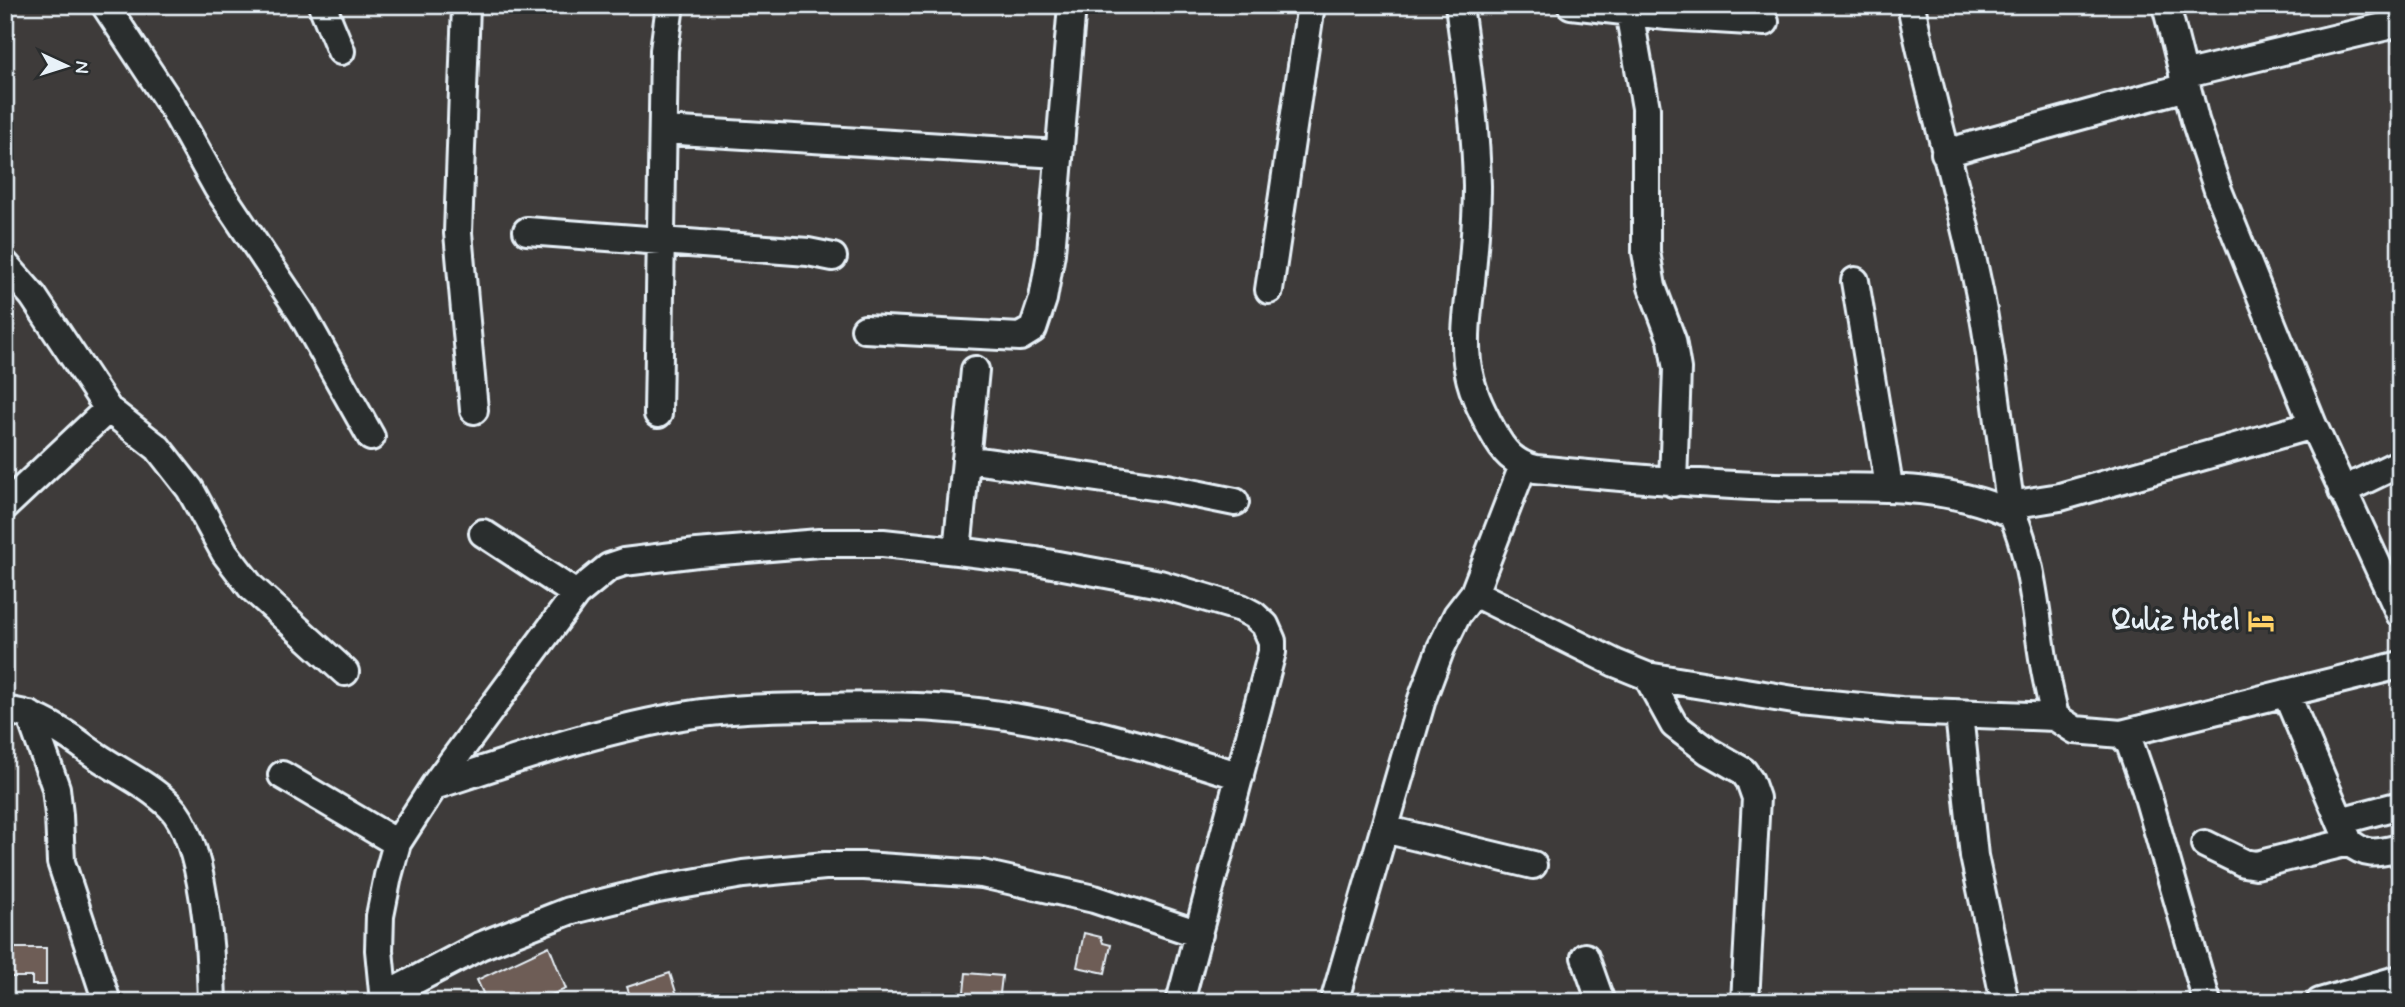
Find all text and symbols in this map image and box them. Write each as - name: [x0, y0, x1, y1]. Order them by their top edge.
- north arrow: [32, 32, 102, 102]
- text: N: [69, 60, 94, 74]
- place label: Quliz Hotel: [2111, 603, 2240, 640]
- hotel icon: Quliz Hotel: [2246, 606, 2276, 636]

